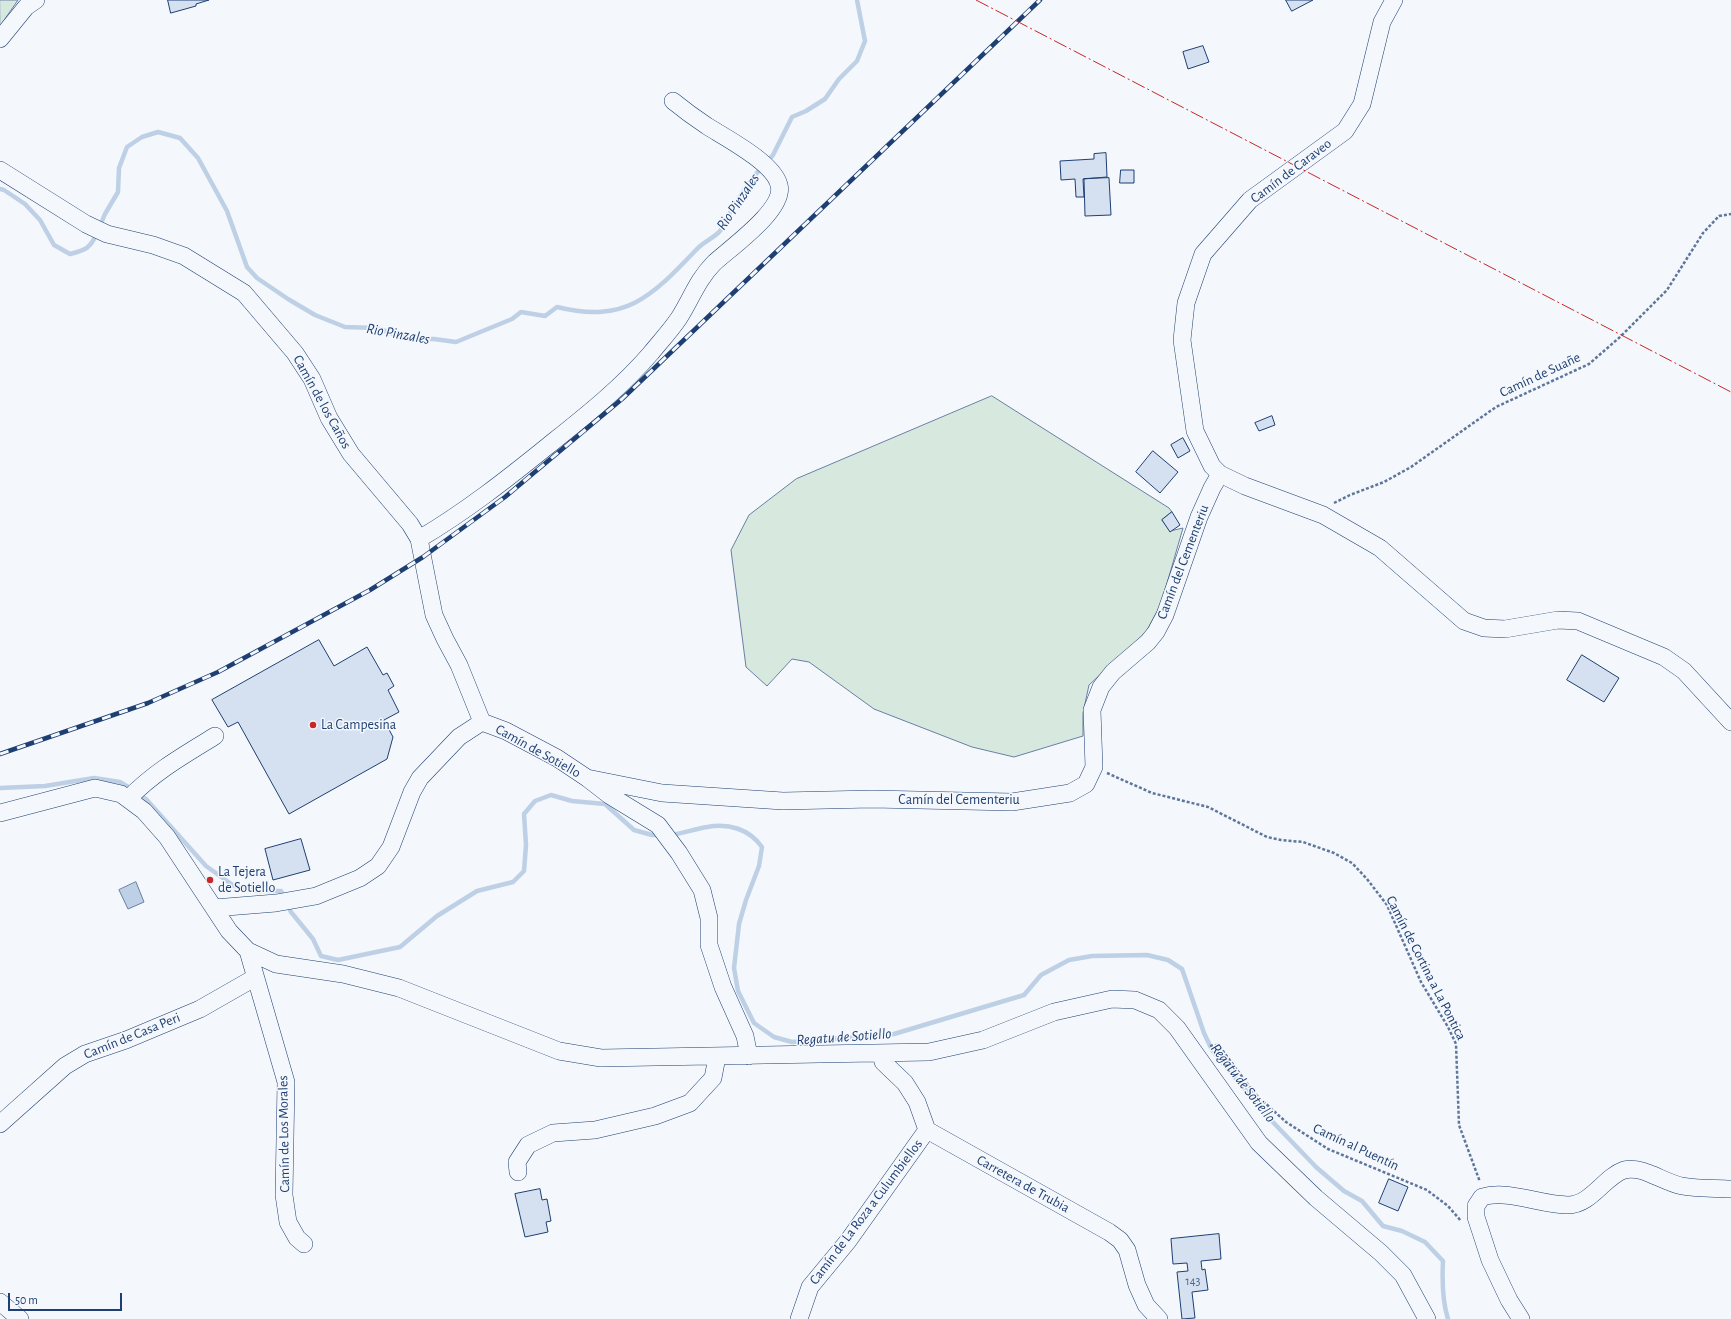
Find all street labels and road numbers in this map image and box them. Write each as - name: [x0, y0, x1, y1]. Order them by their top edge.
- street label: Camín de Caraveo: [1247, 135, 1335, 207]
- street label: Camín de Suañe: [1497, 349, 1583, 401]
- street label: Camín de los Caños: [289, 352, 355, 452]
- street label: Camín del Cementeriu: [1153, 502, 1213, 622]
- street label: Camín de Sotiello: [492, 721, 584, 781]
- street label: Camín del Cementeriu: [898, 792, 1020, 808]
- street label: Camín de Cortina a La Pontica: [1382, 893, 1470, 1043]
- street label: Camín de Casa Peri: [81, 1009, 183, 1063]
- street label: Camín de Los Morales: [275, 1075, 293, 1193]
- street label: Camín al Puentín: [1310, 1120, 1402, 1174]
- street label: Camín de La Roza a Culumbiellos: [806, 1136, 926, 1288]
- street label: Carretera de Trubia: [974, 1152, 1072, 1216]

